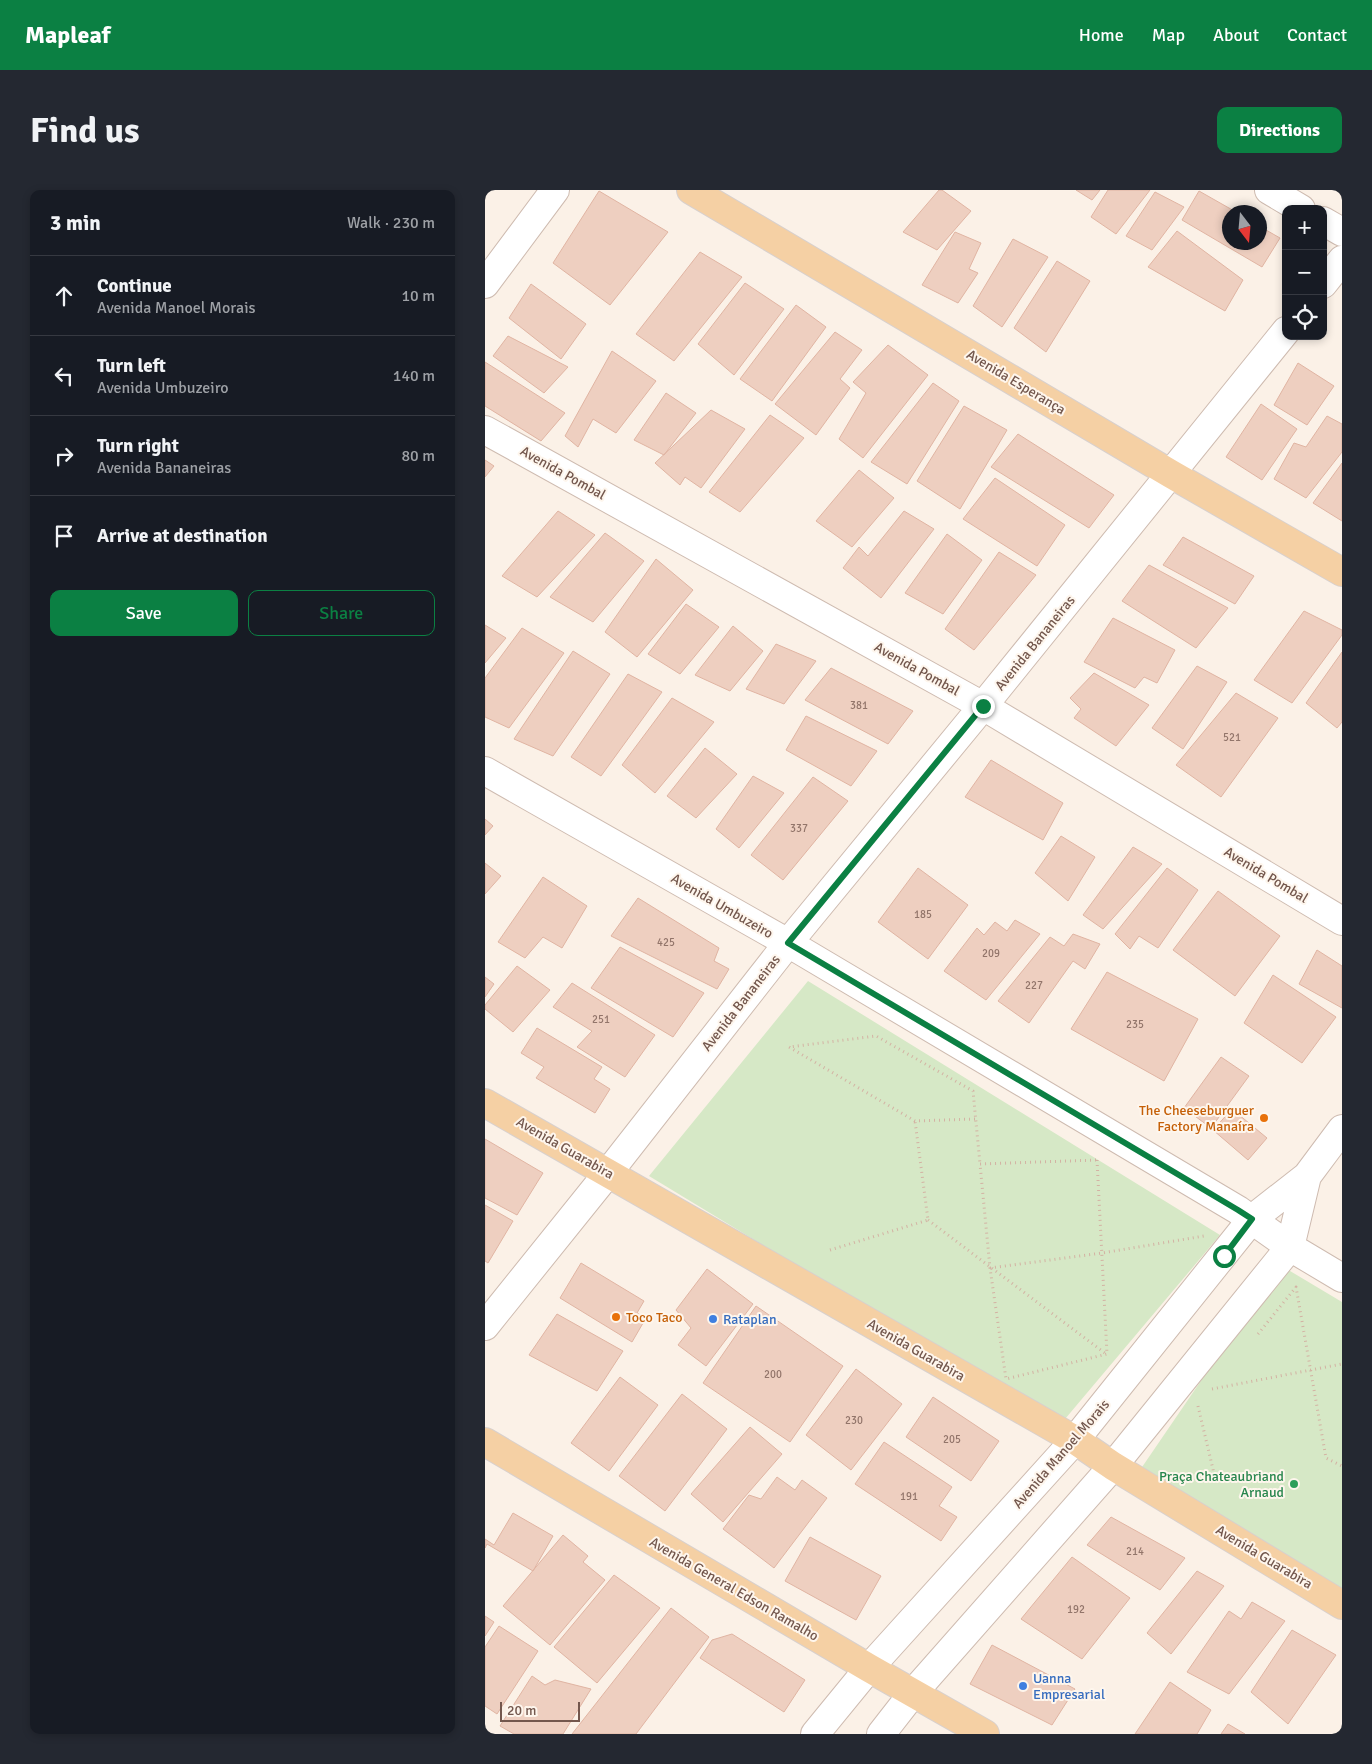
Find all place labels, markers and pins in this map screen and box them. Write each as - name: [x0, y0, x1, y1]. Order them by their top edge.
- place label: The Cheeseburguer Factory Manaíra: [1139, 1102, 1255, 1135]
- marker: The Cheeseburguer Factory Manaíra: [1258, 1112, 1270, 1124]
- place label: Toco Taco: [626, 1309, 683, 1326]
- marker: Toco Taco: [610, 1311, 622, 1323]
- place label: Rataplan: [723, 1311, 777, 1328]
- marker: Rataplan: [707, 1313, 719, 1325]
- place label: Praça Chateaubriand Arnaud: [1159, 1468, 1284, 1501]
- marker: Praça Chateaubriand Arnaud: [1288, 1478, 1300, 1490]
- place label: Uanna Empresarial: [1033, 1670, 1105, 1703]
- marker: Uanna Empresarial: [1017, 1680, 1029, 1692]

